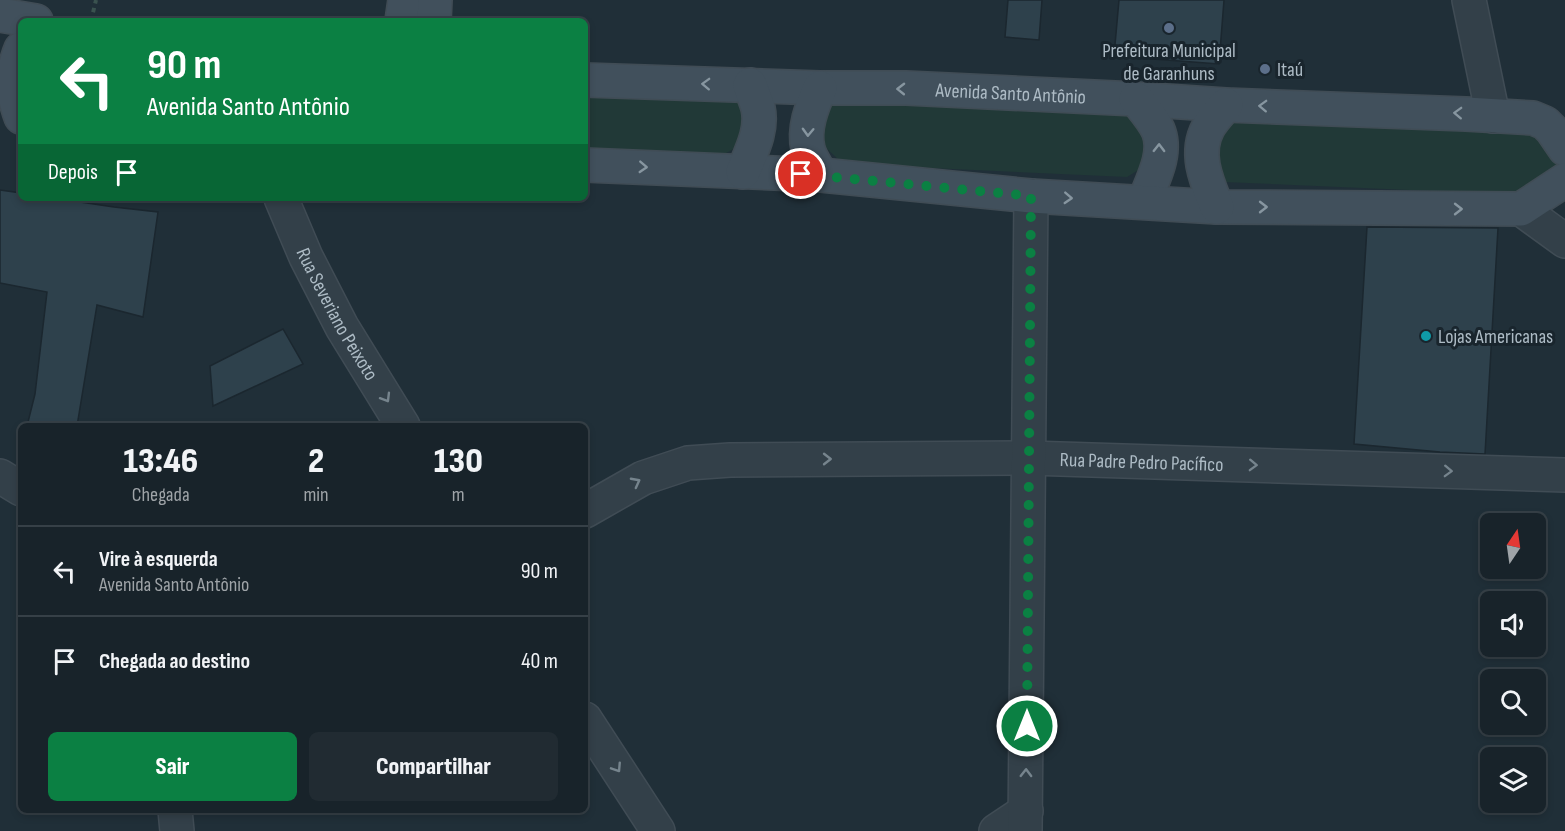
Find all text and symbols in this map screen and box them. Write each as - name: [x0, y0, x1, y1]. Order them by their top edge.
- marker: Prefeitura Municipal de Garanhuns: [1162, 21, 1176, 35]
- place label: Prefeitura Municipal de Garanhuns: [1102, 39, 1236, 86]
- text: 90 m: [147, 40, 221, 91]
- icon: left: [48, 42, 126, 120]
- place label: Itaú: [1277, 58, 1303, 82]
- marker: Itaú: [1258, 62, 1272, 76]
- one-way arrow: [701, 78, 710, 90]
- street label: Avenida Santo Antônio: [934, 78, 1086, 110]
- one-way arrow: [896, 82, 905, 95]
- text: Avenida Santo Antônio: [147, 91, 350, 123]
- one-way arrow: [1259, 100, 1268, 113]
- one-way arrow: [1453, 107, 1462, 120]
- one-way arrow: [802, 128, 815, 137]
- one-way arrow: [1153, 144, 1165, 153]
- pin: [775, 148, 826, 199]
- icon: arrive: [110, 156, 143, 189]
- icon: arrive: [784, 157, 817, 190]
- text: Depois: [48, 159, 98, 186]
- one-way arrow: [639, 161, 648, 174]
- one-way arrow: [1064, 192, 1073, 205]
- one-way arrow: [1258, 201, 1267, 213]
- one-way arrow: [1453, 202, 1462, 215]
- street label: Rua Severiano Peixoto: [291, 244, 383, 385]
- place label: Lojas Americanas: [1438, 325, 1553, 349]
- marker: Lojas Americanas: [1419, 329, 1433, 343]
- one-way arrow: [378, 392, 390, 402]
- text: 13:46: [123, 440, 198, 483]
- text: 2: [308, 440, 324, 483]
- text: 130: [434, 440, 483, 483]
- street label: Rua Padre Pedro Pacífico: [1059, 448, 1224, 477]
- one-way arrow: [823, 453, 832, 465]
- one-way arrow: [1249, 459, 1258, 471]
- one-way arrow: [1444, 465, 1453, 477]
- one-way arrow: [630, 478, 640, 489]
- text: Chegada: [132, 483, 190, 507]
- text: min: [303, 483, 329, 507]
- text: m: [452, 483, 465, 507]
- north arrow: [1480, 513, 1546, 579]
- map controls: [1480, 513, 1546, 813]
- text: Vire à esquerda: [99, 546, 218, 573]
- icon: left: [48, 555, 81, 588]
- text: 90 m: [521, 558, 558, 585]
- text: Avenida Santo Antônio: [99, 573, 249, 597]
- button: sound: [1480, 591, 1546, 657]
- icon: arrive: [48, 645, 81, 678]
- text: Chegada ao destino: [99, 648, 250, 675]
- text: 40 m: [521, 648, 558, 675]
- button: search: [1480, 669, 1546, 735]
- position arrow: [995, 694, 1059, 758]
- button: Sair: [48, 732, 297, 801]
- button: Compartilhar: [309, 732, 558, 801]
- button: layers: [1480, 747, 1546, 813]
- one-way arrow: [609, 762, 621, 772]
- one-way arrow: [1020, 768, 1032, 777]

